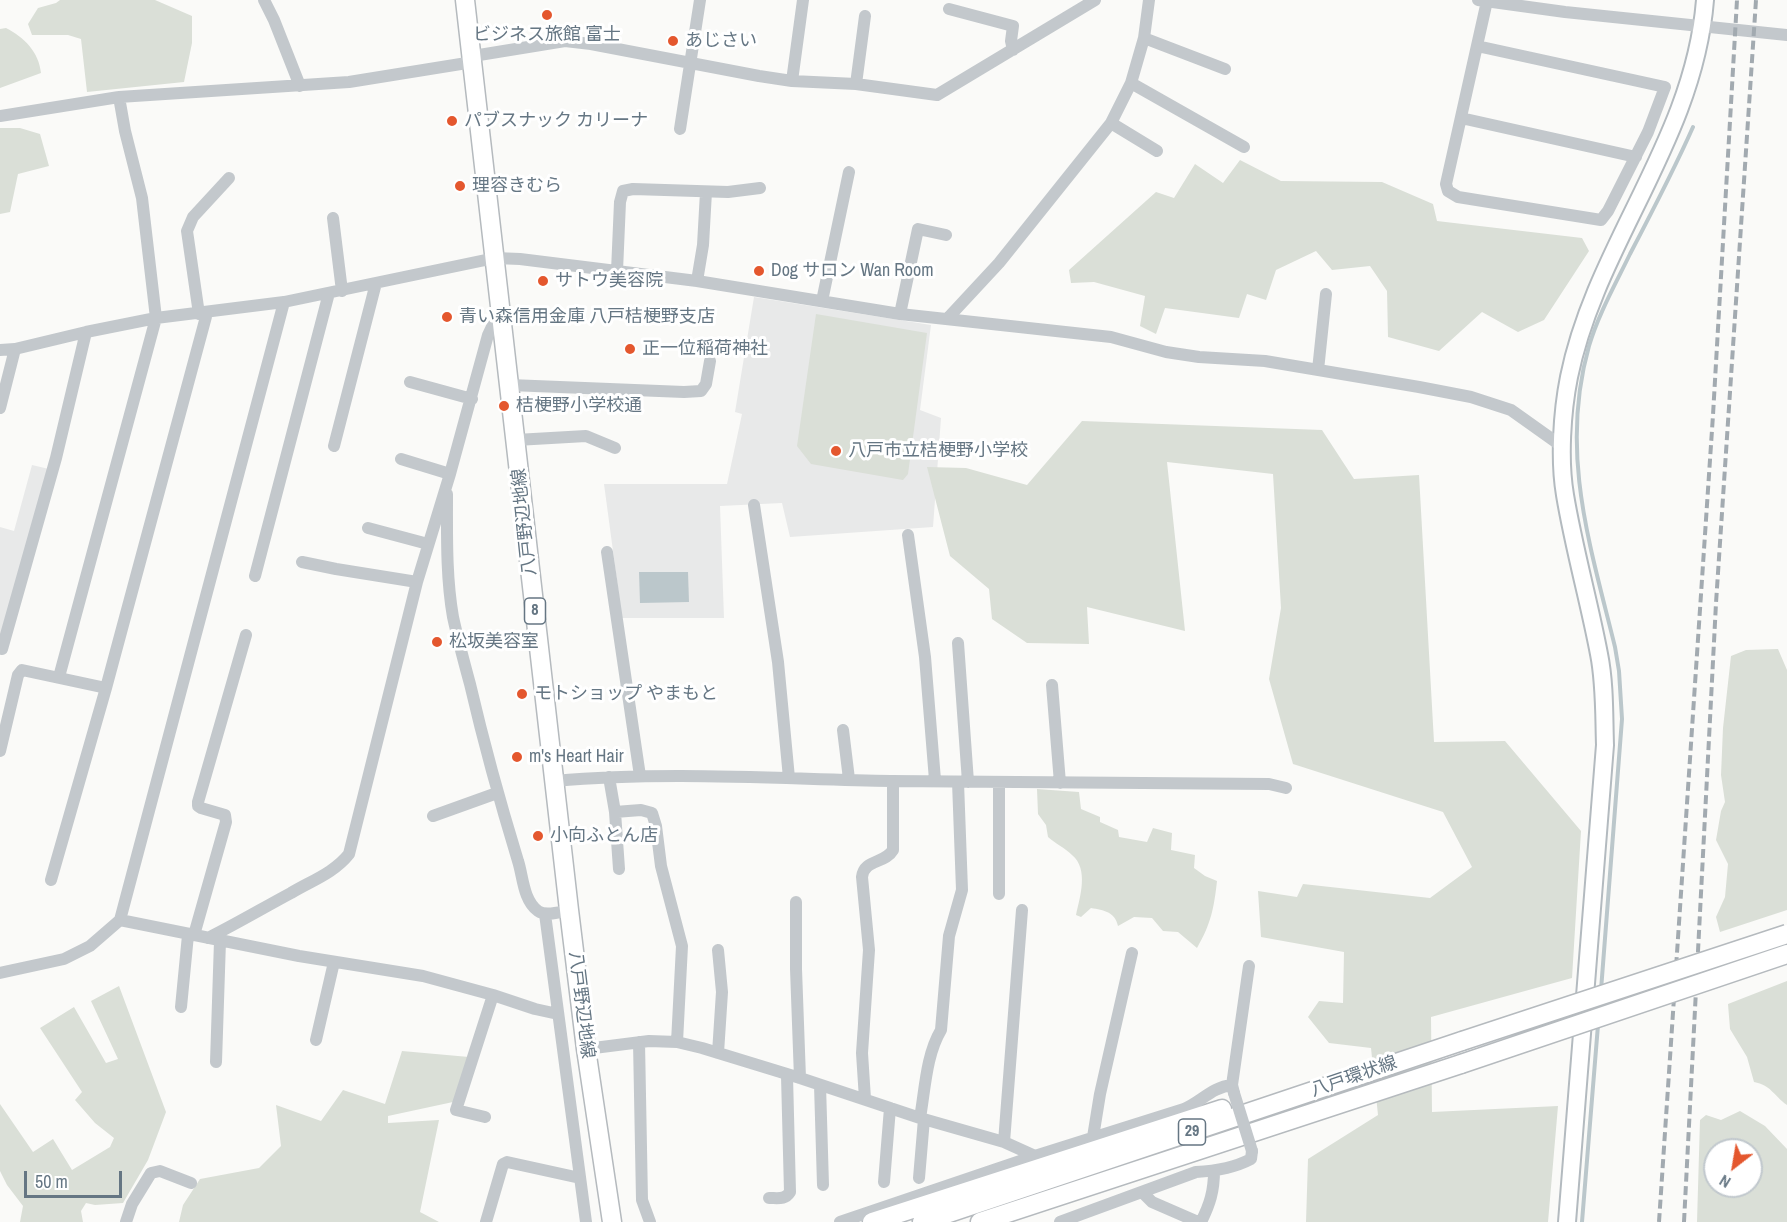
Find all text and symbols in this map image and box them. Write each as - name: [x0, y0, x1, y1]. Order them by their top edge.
- marker: ビジネス旅館 富士: [540, 8, 554, 22]
- place label: ビジネス旅館 富士: [473, 24, 621, 46]
- place label: あじさい: [685, 30, 757, 52]
- marker: あじさい: [666, 34, 680, 48]
- place label: パブスナック カリーナ: [464, 110, 648, 132]
- marker: パブスナック カリーナ: [445, 114, 459, 128]
- place label: 理容きむら: [472, 175, 562, 197]
- marker: 理容きむら: [453, 179, 467, 193]
- place label: Dog サロン Wan Room: [771, 260, 934, 282]
- marker: Dog サロン Wan Room: [752, 264, 766, 278]
- place label: サトウ美容院: [555, 270, 663, 292]
- marker: サトウ美容院: [536, 274, 550, 288]
- place label: 青い森信用金庫 八戸桔梗野支店: [459, 306, 715, 328]
- marker: 青い森信用金庫 八戸桔梗野支店: [440, 310, 454, 324]
- place label: 正一位稲荷神社: [642, 338, 768, 360]
- marker: 正一位稲荷神社: [623, 342, 637, 356]
- place label: 桔梗野小学校通: [516, 395, 642, 417]
- marker: 桔梗野小学校通: [497, 399, 511, 413]
- place label: 八戸市立桔梗野小学校: [848, 440, 1028, 462]
- marker: 八戸市立桔梗野小学校: [829, 444, 843, 458]
- street label: 八戸野辺地線: [509, 467, 541, 577]
- road number: 8: [524, 598, 546, 624]
- place label: 松坂美容室: [449, 631, 539, 653]
- marker: 松坂美容室: [430, 635, 444, 649]
- place label: モトショップ やまもと: [534, 683, 718, 705]
- marker: モトショップ やまもと: [515, 687, 529, 701]
- place label: m's Heart Hair: [529, 746, 624, 768]
- marker: m's Heart Hair: [510, 750, 524, 764]
- place label: 小向ふとん店: [550, 825, 658, 847]
- marker: 小向ふとん店: [531, 829, 545, 843]
- street label: 八戸野辺地線: [564, 950, 598, 1060]
- street label: 八戸環状線: [1308, 1052, 1400, 1102]
- road number: 29: [1178, 1119, 1206, 1145]
- north arrow: [1703, 1138, 1763, 1198]
- scale bar: [27, 1159, 124, 1197]
- text: 50 m: [35, 1169, 68, 1194]
- text: N: [1715, 1170, 1734, 1194]

